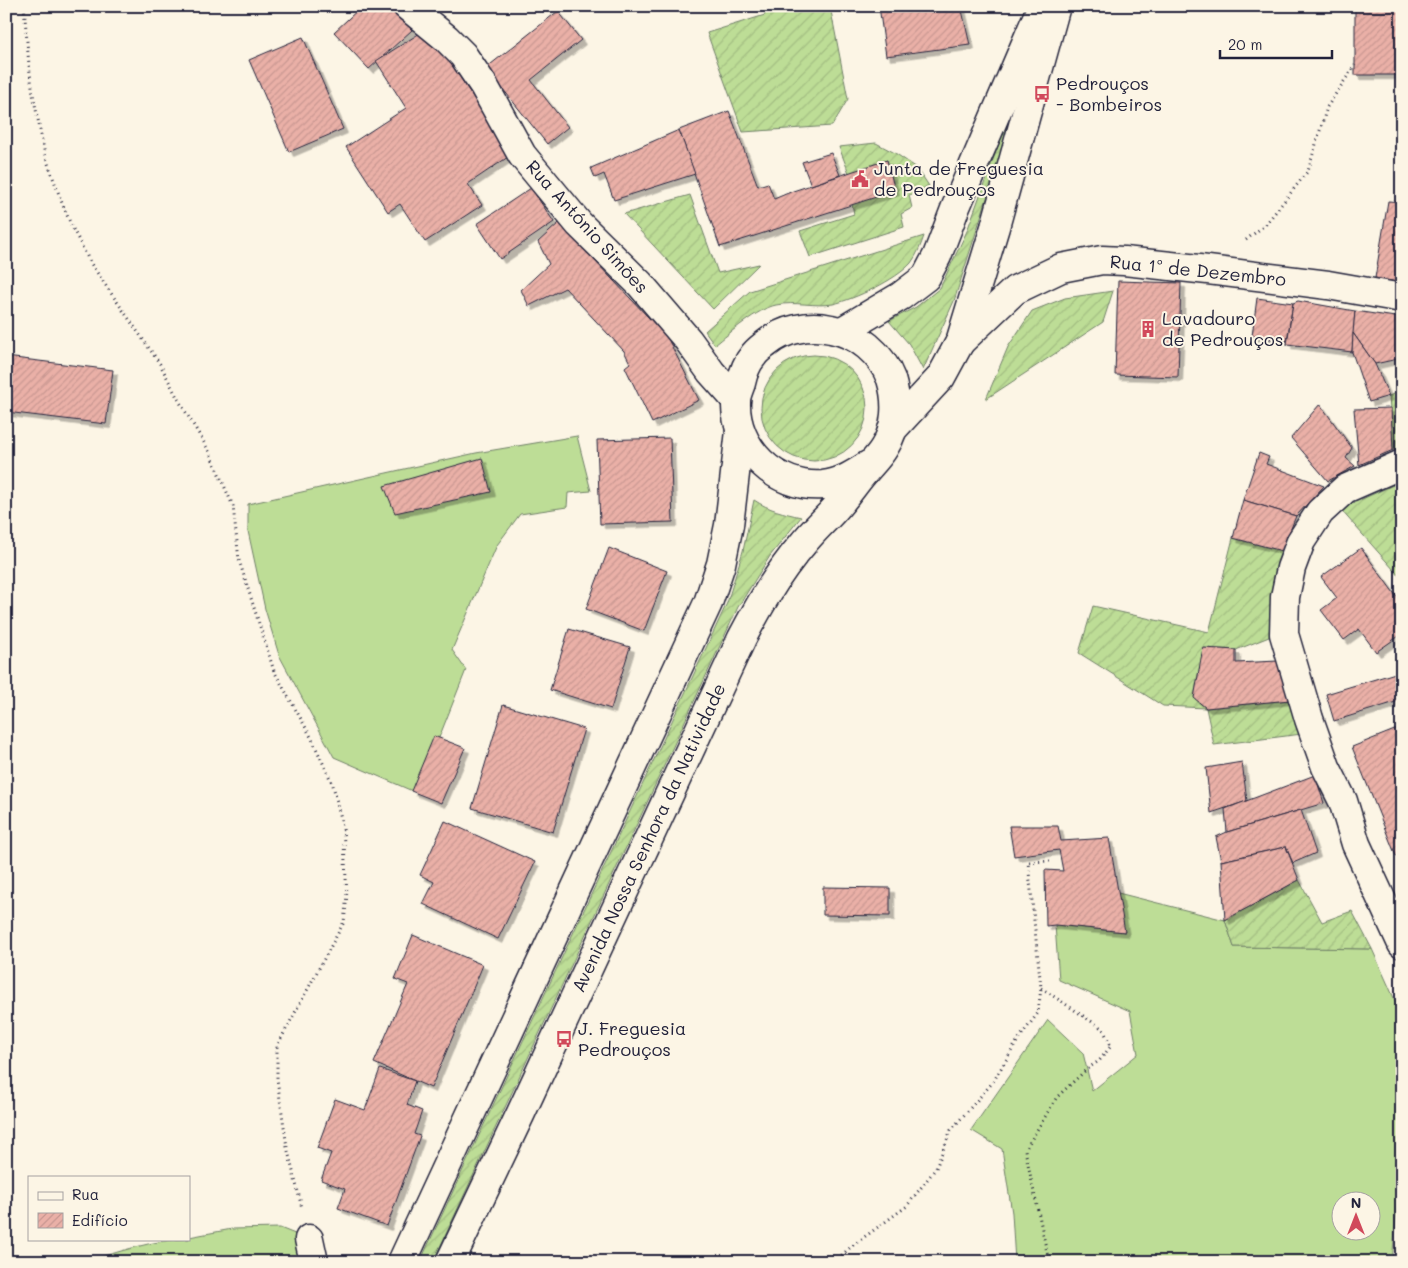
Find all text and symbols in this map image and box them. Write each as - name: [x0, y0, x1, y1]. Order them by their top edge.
- scale bar: [1220, 28, 1333, 60]
- text: 20 m: [1228, 34, 1262, 54]
- place label: Pedrouços - Bombeiros: [1056, 71, 1162, 116]
- bus stop icon: Pedrouços - Bombeiros: [1032, 84, 1052, 104]
- street label: Rua António Simões: [521, 154, 654, 298]
- place label: Junta de Freguesia de Pedrouços: [874, 156, 1044, 201]
- public building icon: Junta de Freguesia de Pedrouços: [850, 169, 870, 189]
- street label: Rua 1º de Dezembro: [1109, 249, 1288, 291]
- place label: Lavadouro de Pedrouços: [1162, 306, 1283, 351]
- building icon: Lavadouro de Pedrouços: [1138, 319, 1158, 339]
- street label: Avenida Nossa Senhora da Natividade: [566, 679, 730, 996]
- place label: J. Freguesia Pedrouços: [578, 1016, 686, 1061]
- bus stop icon: J. Freguesia Pedrouços: [554, 1029, 574, 1049]
- legend: [28, 1176, 190, 1240]
- text: Rua: [72, 1184, 99, 1204]
- north arrow: [1330, 1190, 1380, 1240]
- text: N: [1351, 1193, 1361, 1212]
- text: Edifício: [72, 1210, 128, 1230]

